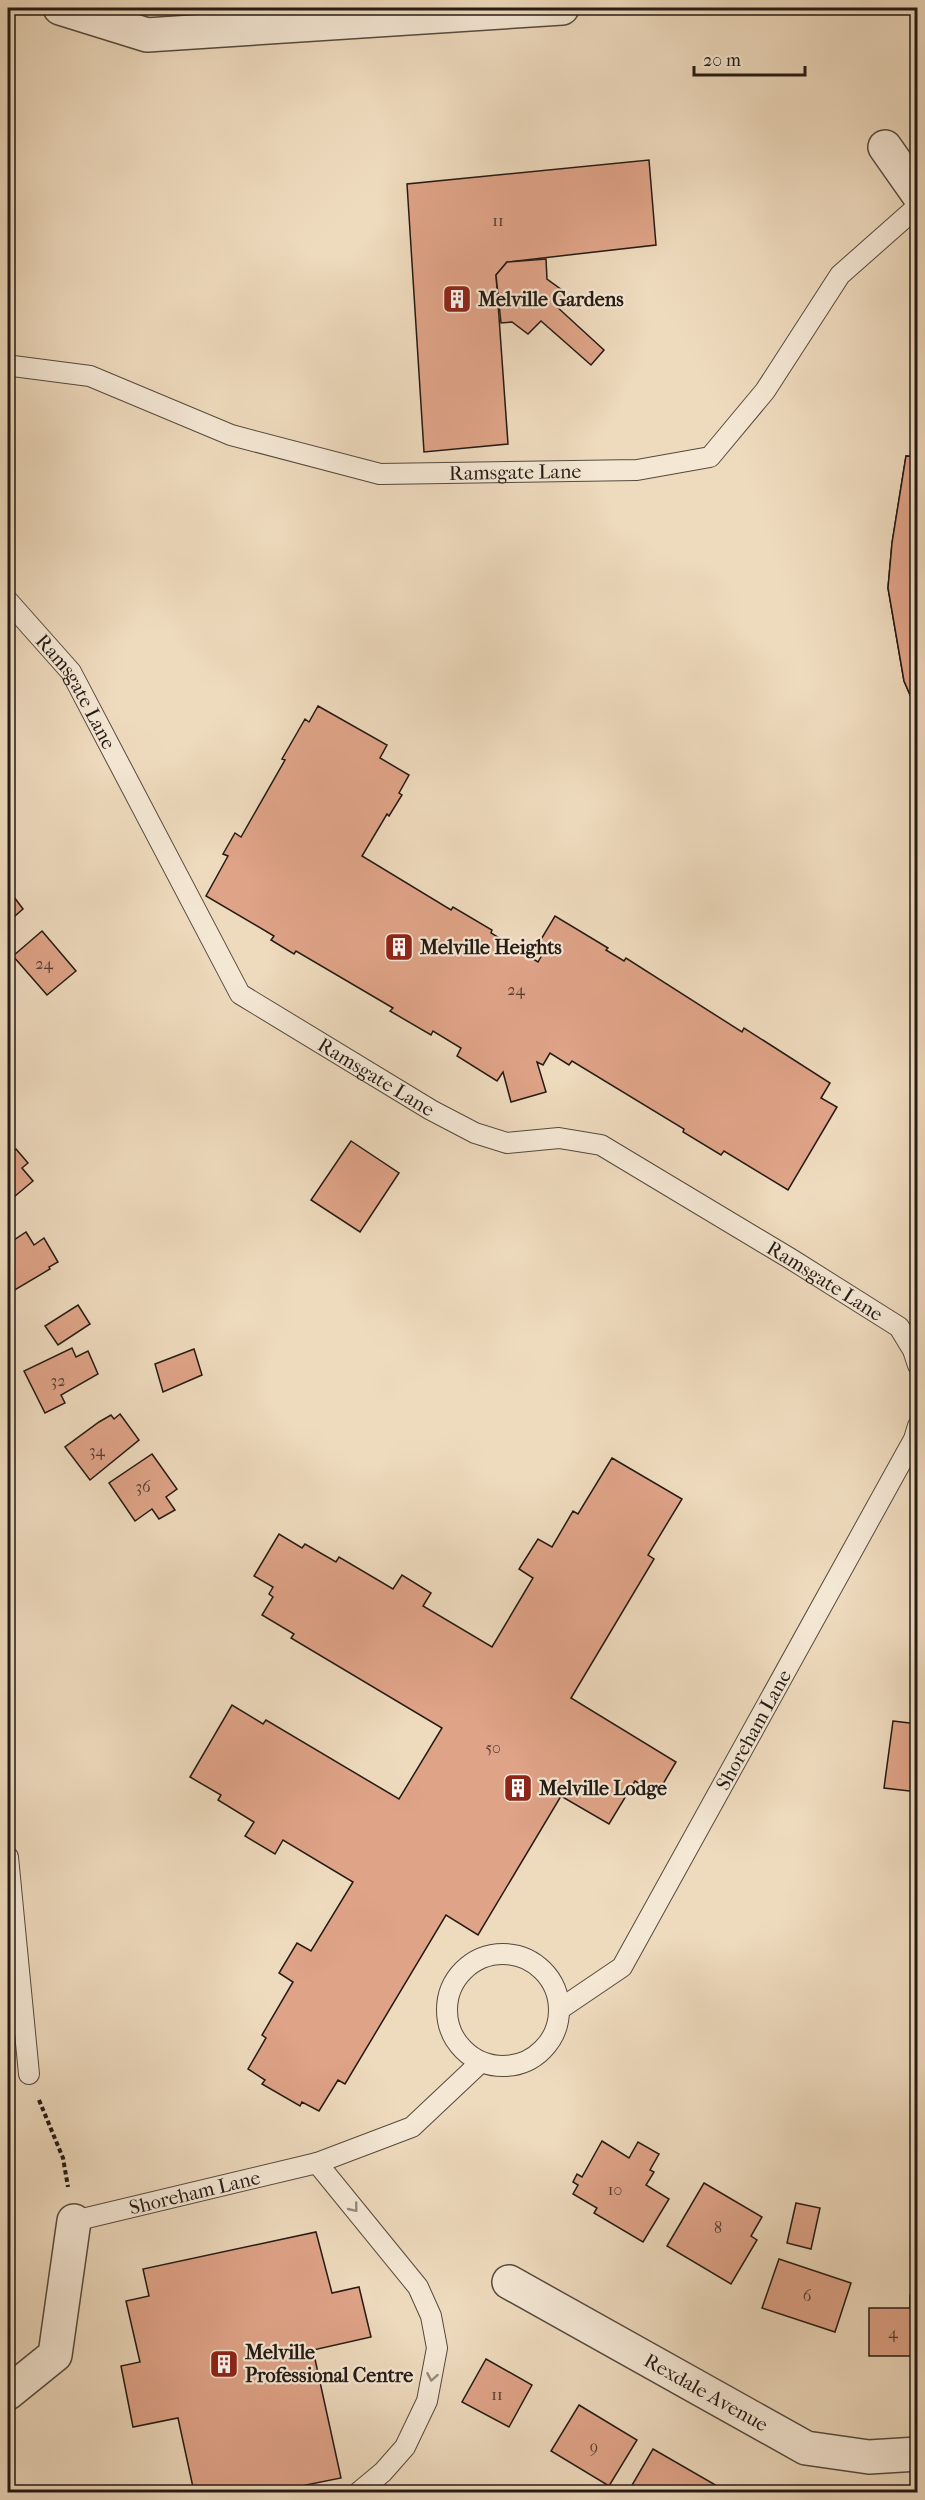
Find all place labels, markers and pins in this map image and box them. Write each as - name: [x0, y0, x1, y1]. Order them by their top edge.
- building icon: Melville Gardens: [441, 283, 473, 315]
- place label: Melville Gardens: [477, 288, 624, 311]
- building icon: Melville Heights: [383, 931, 415, 963]
- place label: Melville Heights: [419, 936, 562, 959]
- building icon: Melville Lodge: [502, 1772, 534, 1804]
- place label: Melville Lodge: [538, 1777, 667, 1800]
- place label: Melville Professional Centre: [244, 2341, 413, 2387]
- building icon: Melville Professional Centre: [208, 2348, 240, 2380]

